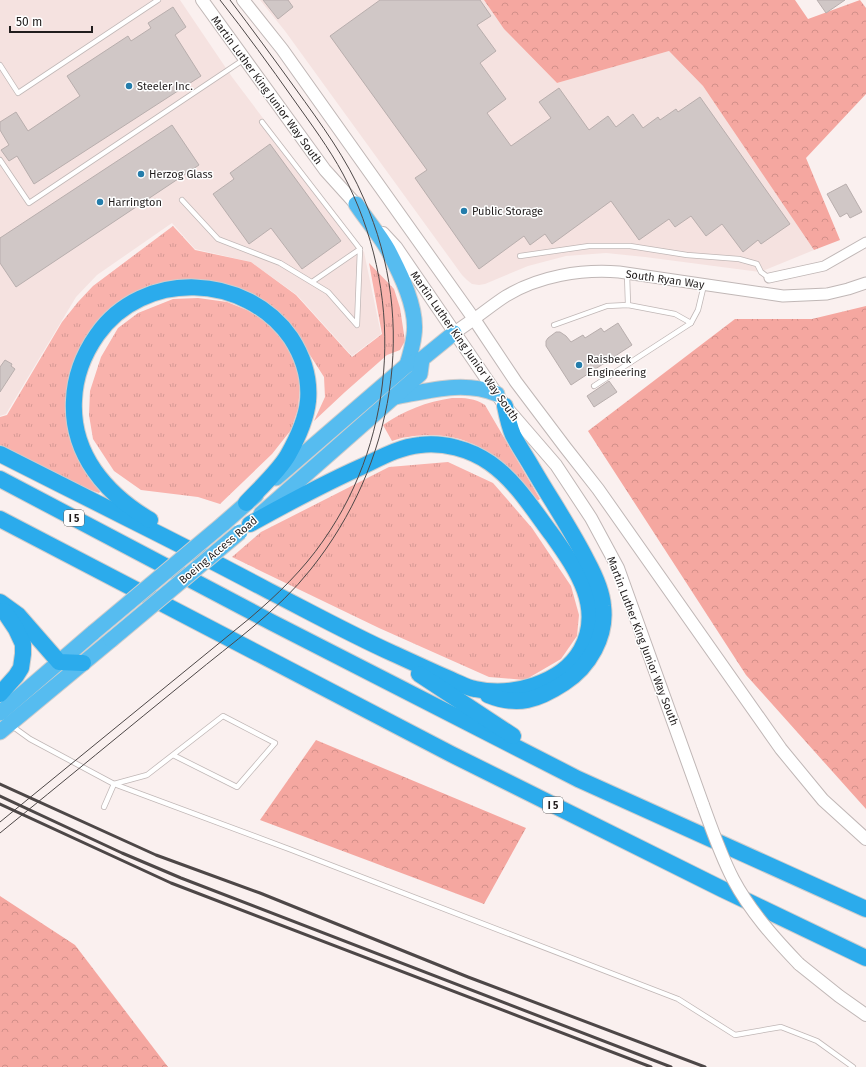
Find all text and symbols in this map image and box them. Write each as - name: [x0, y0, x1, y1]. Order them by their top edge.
- scale bar: [10, 8, 92, 34]
- street label: Martin Luther King Junior Way South: [208, 14, 325, 167]
- text: 50 m: [16, 15, 42, 29]
- place label: Steeler Inc.: [137, 80, 193, 93]
- marker: Steeler Inc.: [124, 81, 134, 91]
- place label: Herzog Glass: [149, 168, 213, 181]
- marker: Herzog Glass: [136, 169, 146, 179]
- place label: Harrington: [108, 196, 162, 209]
- marker: Harrington: [95, 197, 105, 207]
- place label: Public Storage: [472, 205, 543, 218]
- marker: Public Storage: [459, 206, 469, 216]
- street label: South Ryan Way: [625, 268, 706, 292]
- street label: Martin Luther King Junior Way South: [408, 269, 522, 424]
- place label: Raisbeck Engineering: [587, 353, 646, 379]
- marker: Raisbeck Engineering: [574, 360, 584, 370]
- road number: I 5: [64, 510, 84, 526]
- street label: Boeing Access Road: [177, 514, 260, 587]
- street label: Martin Luther King Junior Way South: [604, 555, 681, 728]
- road number: I 5: [543, 797, 563, 813]

